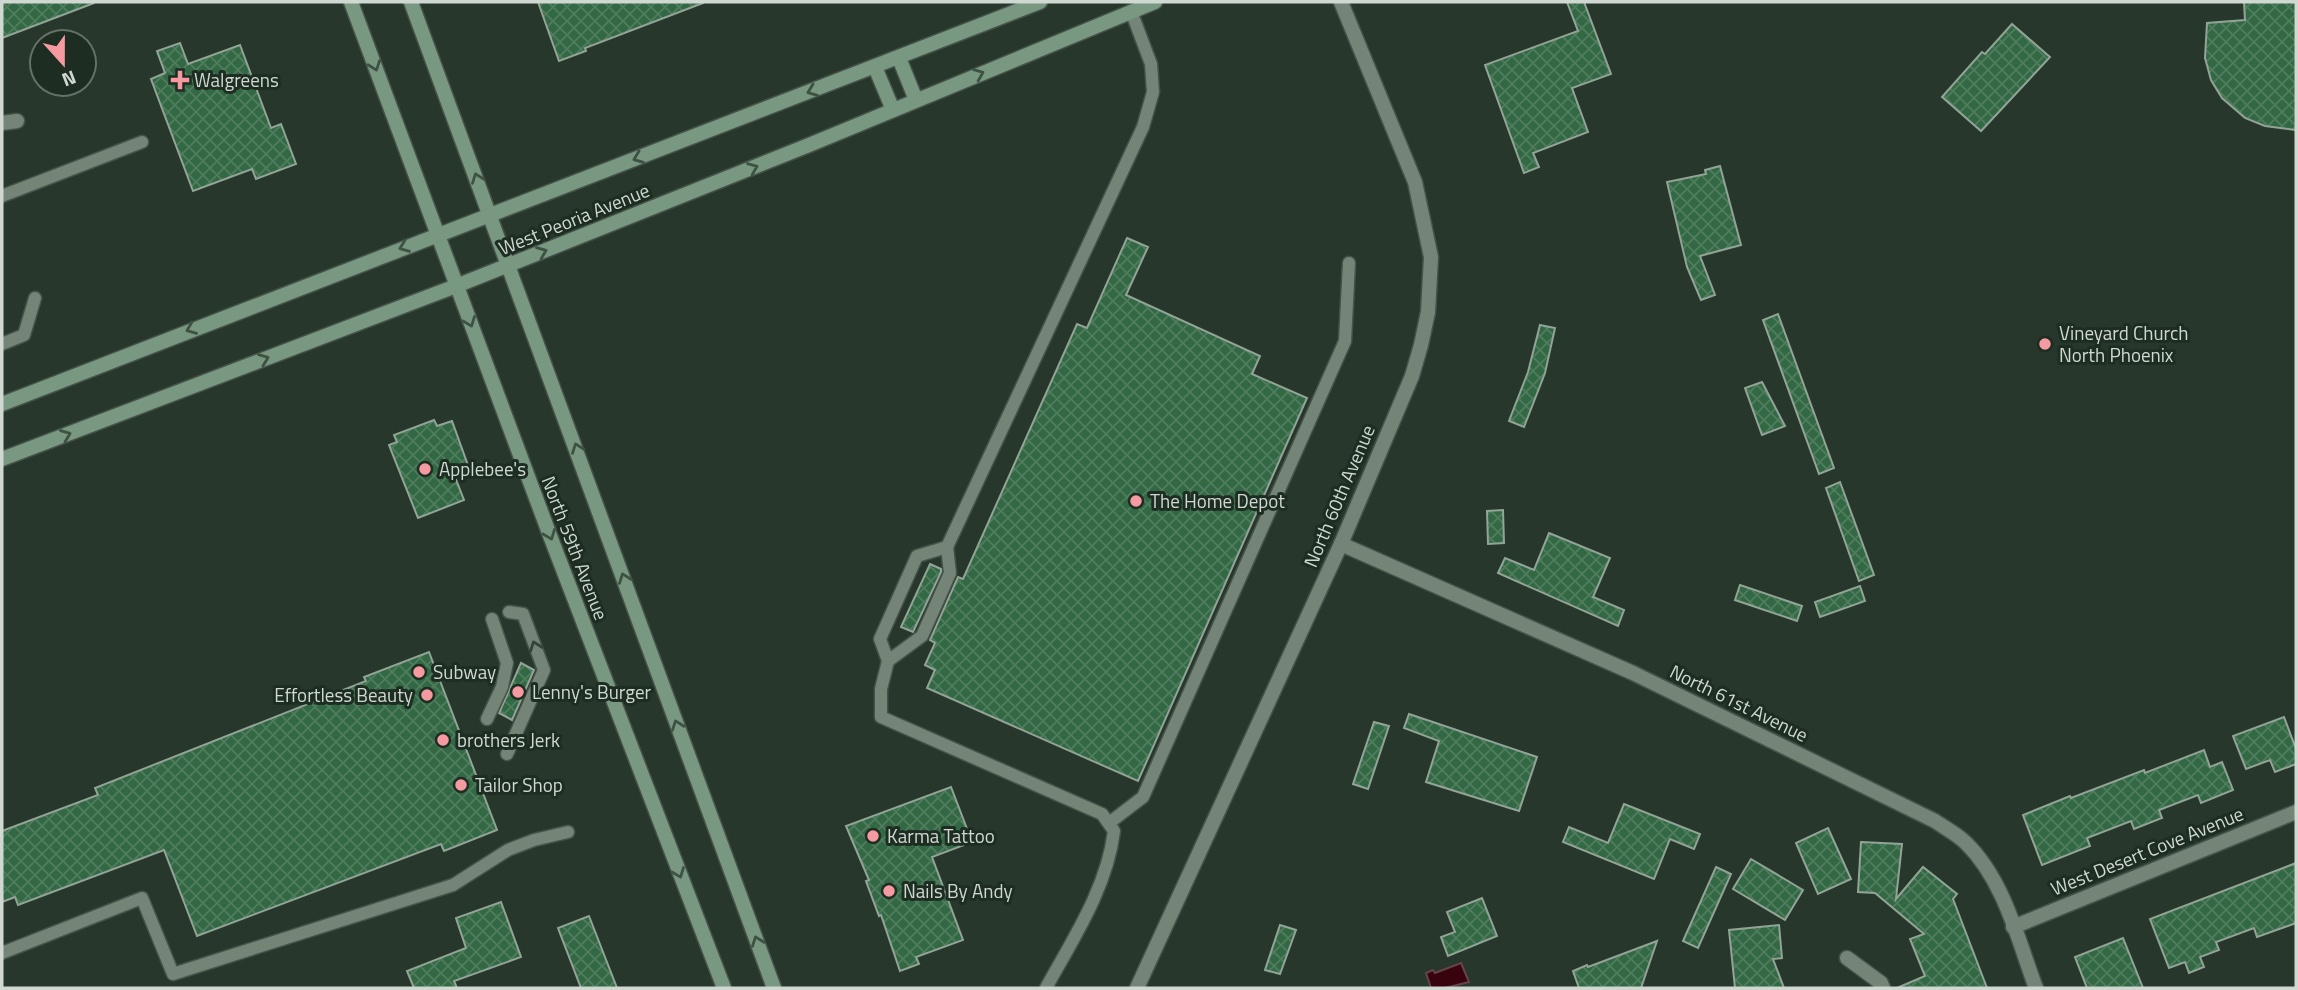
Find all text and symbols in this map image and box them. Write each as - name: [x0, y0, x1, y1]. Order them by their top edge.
- north arrow: [28, 28, 98, 98]
- one-way arrow: [366, 59, 380, 71]
- text: N: [58, 63, 81, 95]
- place label: Walgreens: [194, 65, 279, 94]
- one-way arrow: [972, 68, 985, 82]
- marker: Walgreens: [172, 72, 188, 88]
- one-way arrow: [806, 83, 818, 97]
- one-way arrow: [632, 150, 644, 164]
- one-way arrow: [747, 162, 759, 176]
- one-way arrow: [471, 173, 485, 185]
- street label: West Peoria Avenue: [494, 175, 654, 262]
- one-way arrow: [398, 239, 410, 253]
- one-way arrow: [536, 246, 548, 260]
- one-way arrow: [461, 315, 475, 327]
- place label: Vineyard Church North Phoenix: [2059, 318, 2188, 369]
- one-way arrow: [186, 321, 198, 335]
- marker: Vineyard Church North Phoenix: [2037, 336, 2053, 352]
- one-way arrow: [258, 354, 270, 368]
- street label: North 60th Avenue: [1295, 420, 1382, 572]
- one-way arrow: [59, 429, 71, 443]
- one-way arrow: [571, 443, 585, 455]
- place label: Applebee's: [439, 454, 526, 483]
- marker: Applebee's: [417, 461, 433, 477]
- street label: North 59th Avenue: [535, 472, 616, 624]
- place label: The Home Depot: [1150, 486, 1285, 515]
- marker: The Home Depot: [1128, 493, 1144, 509]
- one-way arrow: [541, 528, 555, 540]
- one-way arrow: [619, 572, 633, 584]
- one-way arrow: [530, 641, 544, 653]
- street label: North 61st Avenue: [1665, 656, 1813, 749]
- place label: Subway: [433, 657, 496, 686]
- marker: Subway: [411, 664, 427, 680]
- place label: Lenny's Burger: [532, 677, 652, 706]
- place label: Effortless Beauty: [274, 680, 413, 709]
- marker: Lenny's Burger: [510, 684, 526, 700]
- marker: Effortless Beauty: [419, 687, 435, 703]
- one-way arrow: [671, 720, 685, 732]
- place label: brothers Jerk: [457, 725, 560, 754]
- marker: brothers Jerk: [435, 732, 451, 748]
- place label: Tailor Shop: [475, 770, 563, 799]
- marker: Tailor Shop: [453, 777, 469, 793]
- street label: West Desert Cove Avenue: [2046, 799, 2248, 902]
- place label: Karma Tattoo: [887, 821, 995, 850]
- marker: Karma Tattoo: [865, 828, 881, 844]
- one-way arrow: [671, 866, 685, 878]
- place label: Nails By Andy: [903, 876, 1013, 905]
- marker: Nails By Andy: [881, 883, 897, 899]
- one-way arrow: [751, 935, 765, 947]

